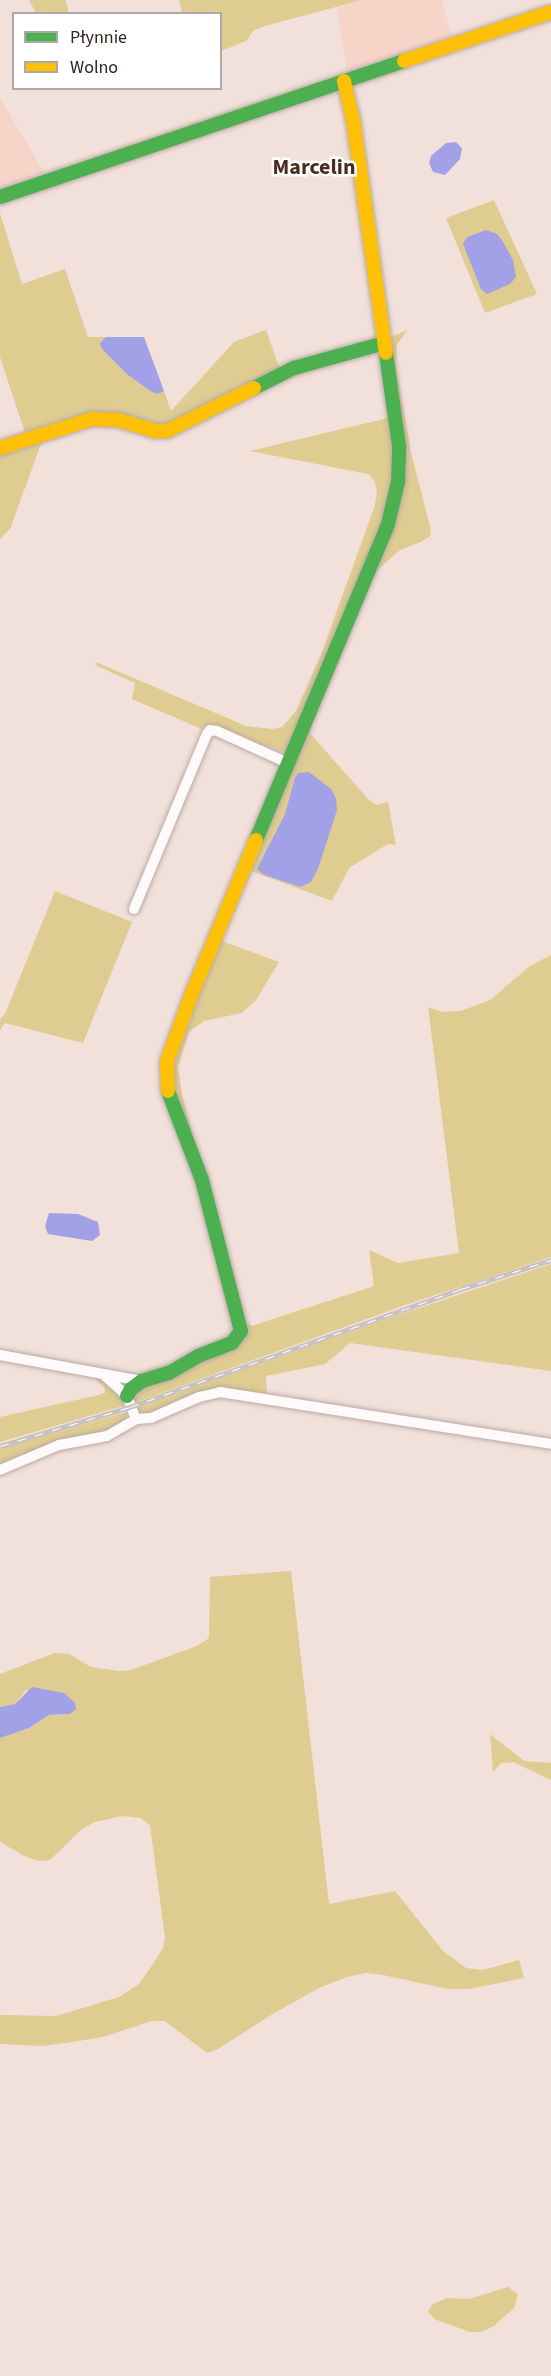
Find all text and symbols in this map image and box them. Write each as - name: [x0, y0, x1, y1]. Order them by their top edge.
- legend: [12, 12, 222, 90]
- text: Płynnie: [70, 25, 127, 50]
- text: Wolno: [70, 55, 118, 80]
- district label: Marcelin: [273, 155, 355, 181]

